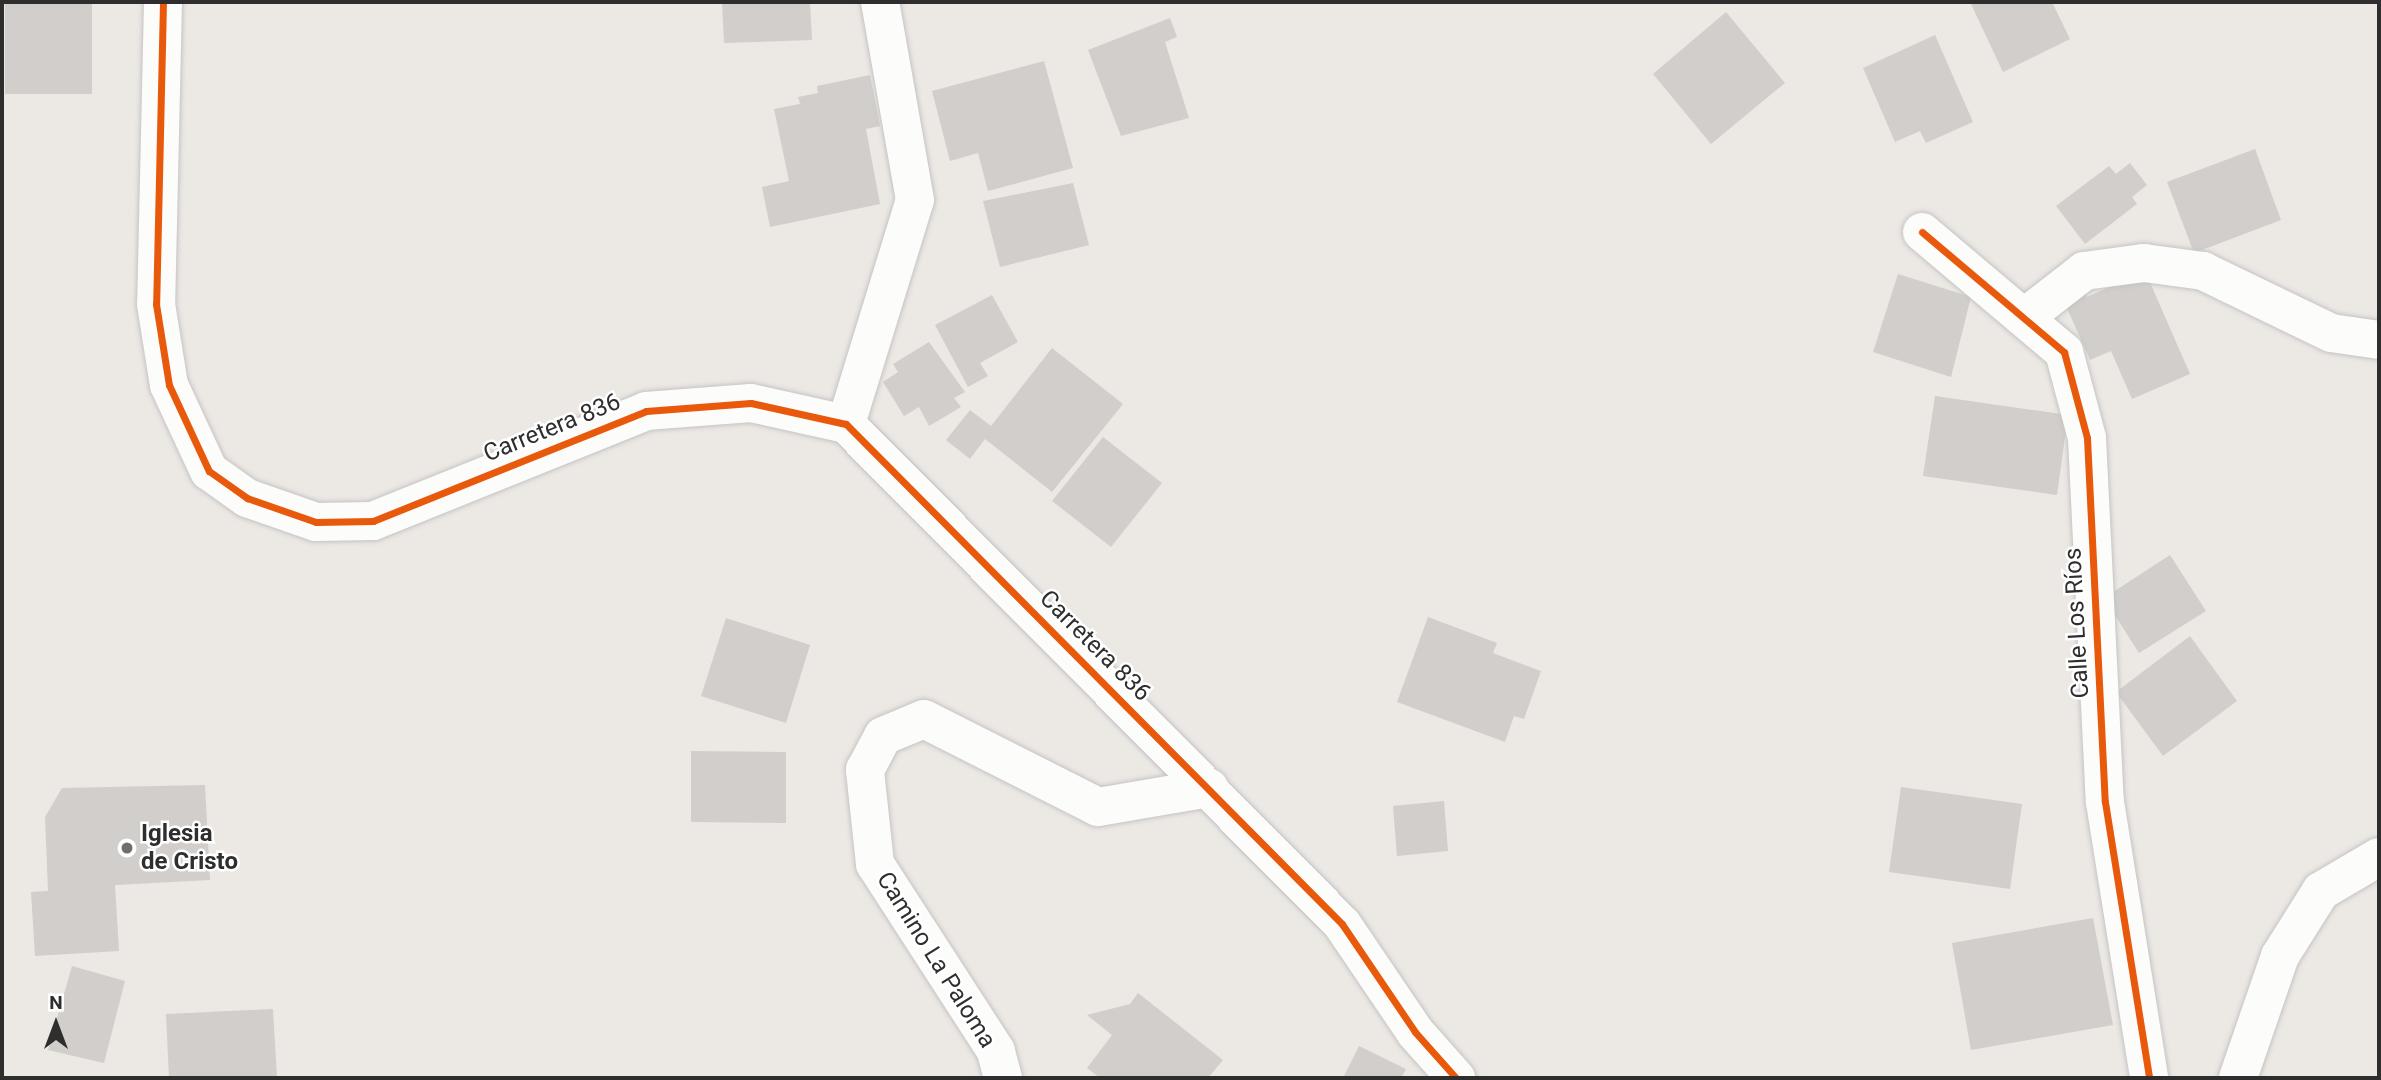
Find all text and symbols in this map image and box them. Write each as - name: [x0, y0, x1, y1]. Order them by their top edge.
- street label: Carretera 836: [479, 387, 625, 469]
- street label: Calle Los Ríos: [2059, 547, 2095, 699]
- street label: Carretera 836: [1033, 584, 1157, 708]
- place label: Iglesia de Cristo: [141, 820, 238, 876]
- marker: Iglesia de Cristo: [119, 840, 135, 856]
- street label: Camino La Paloma: [870, 867, 1002, 1053]
- north arrow: [21, 989, 91, 1059]
- text: N: [49, 991, 63, 1014]

